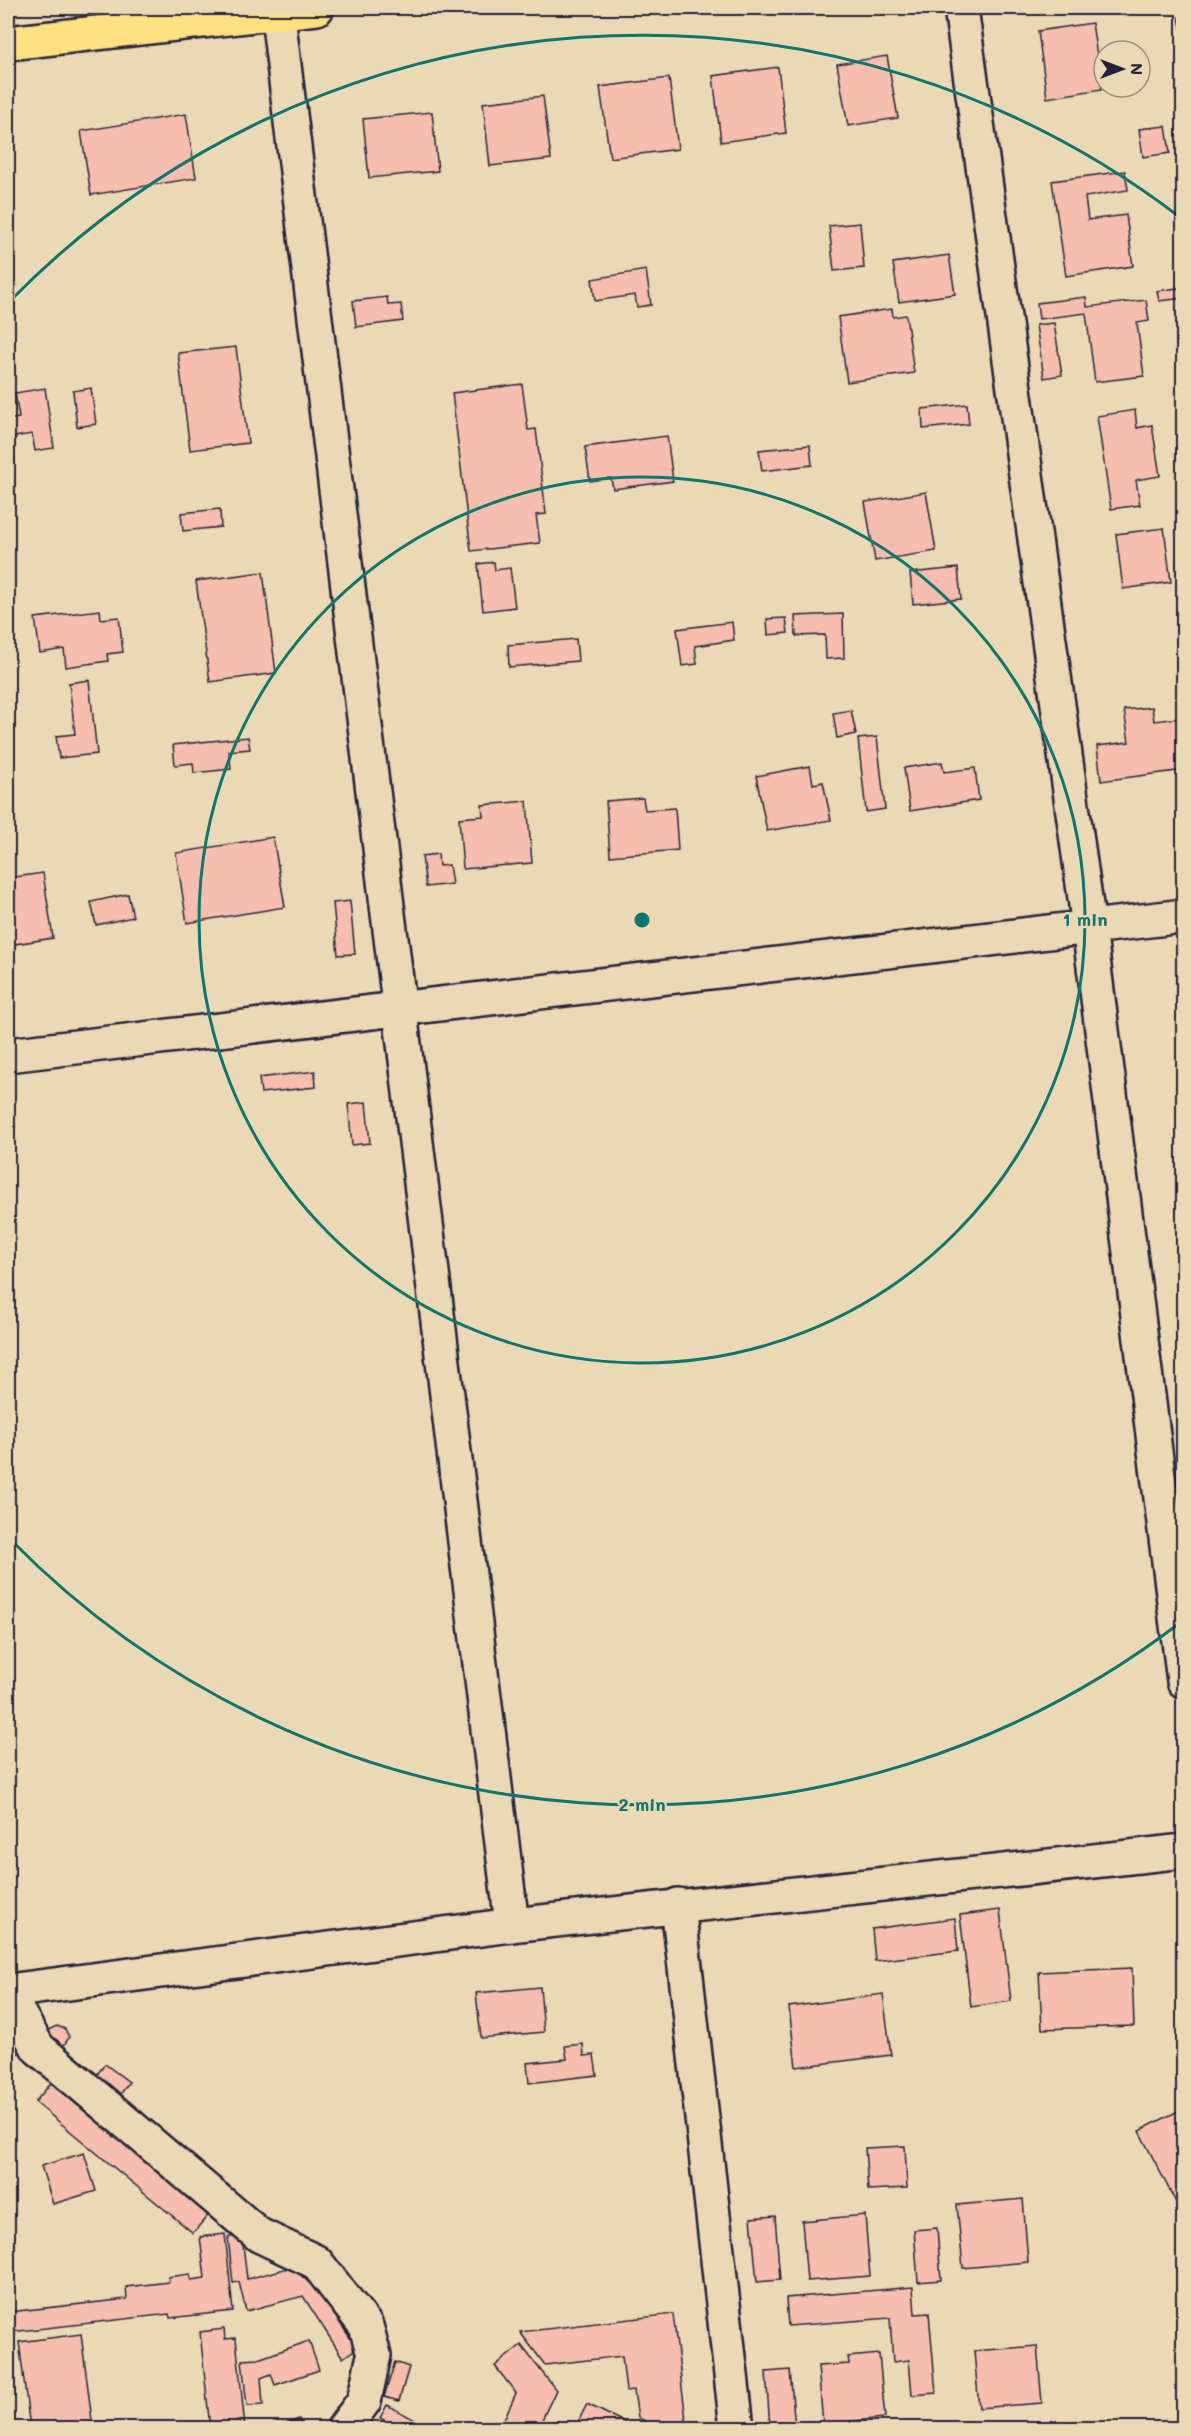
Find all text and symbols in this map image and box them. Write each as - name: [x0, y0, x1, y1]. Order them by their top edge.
- north arrow: [1092, 39, 1152, 99]
- text: N: [1127, 63, 1148, 75]
- text: 1 min: [1062, 907, 1108, 931]
- centre of rings: [632, 910, 652, 930]
- text: 2 min: [618, 1792, 666, 1816]

